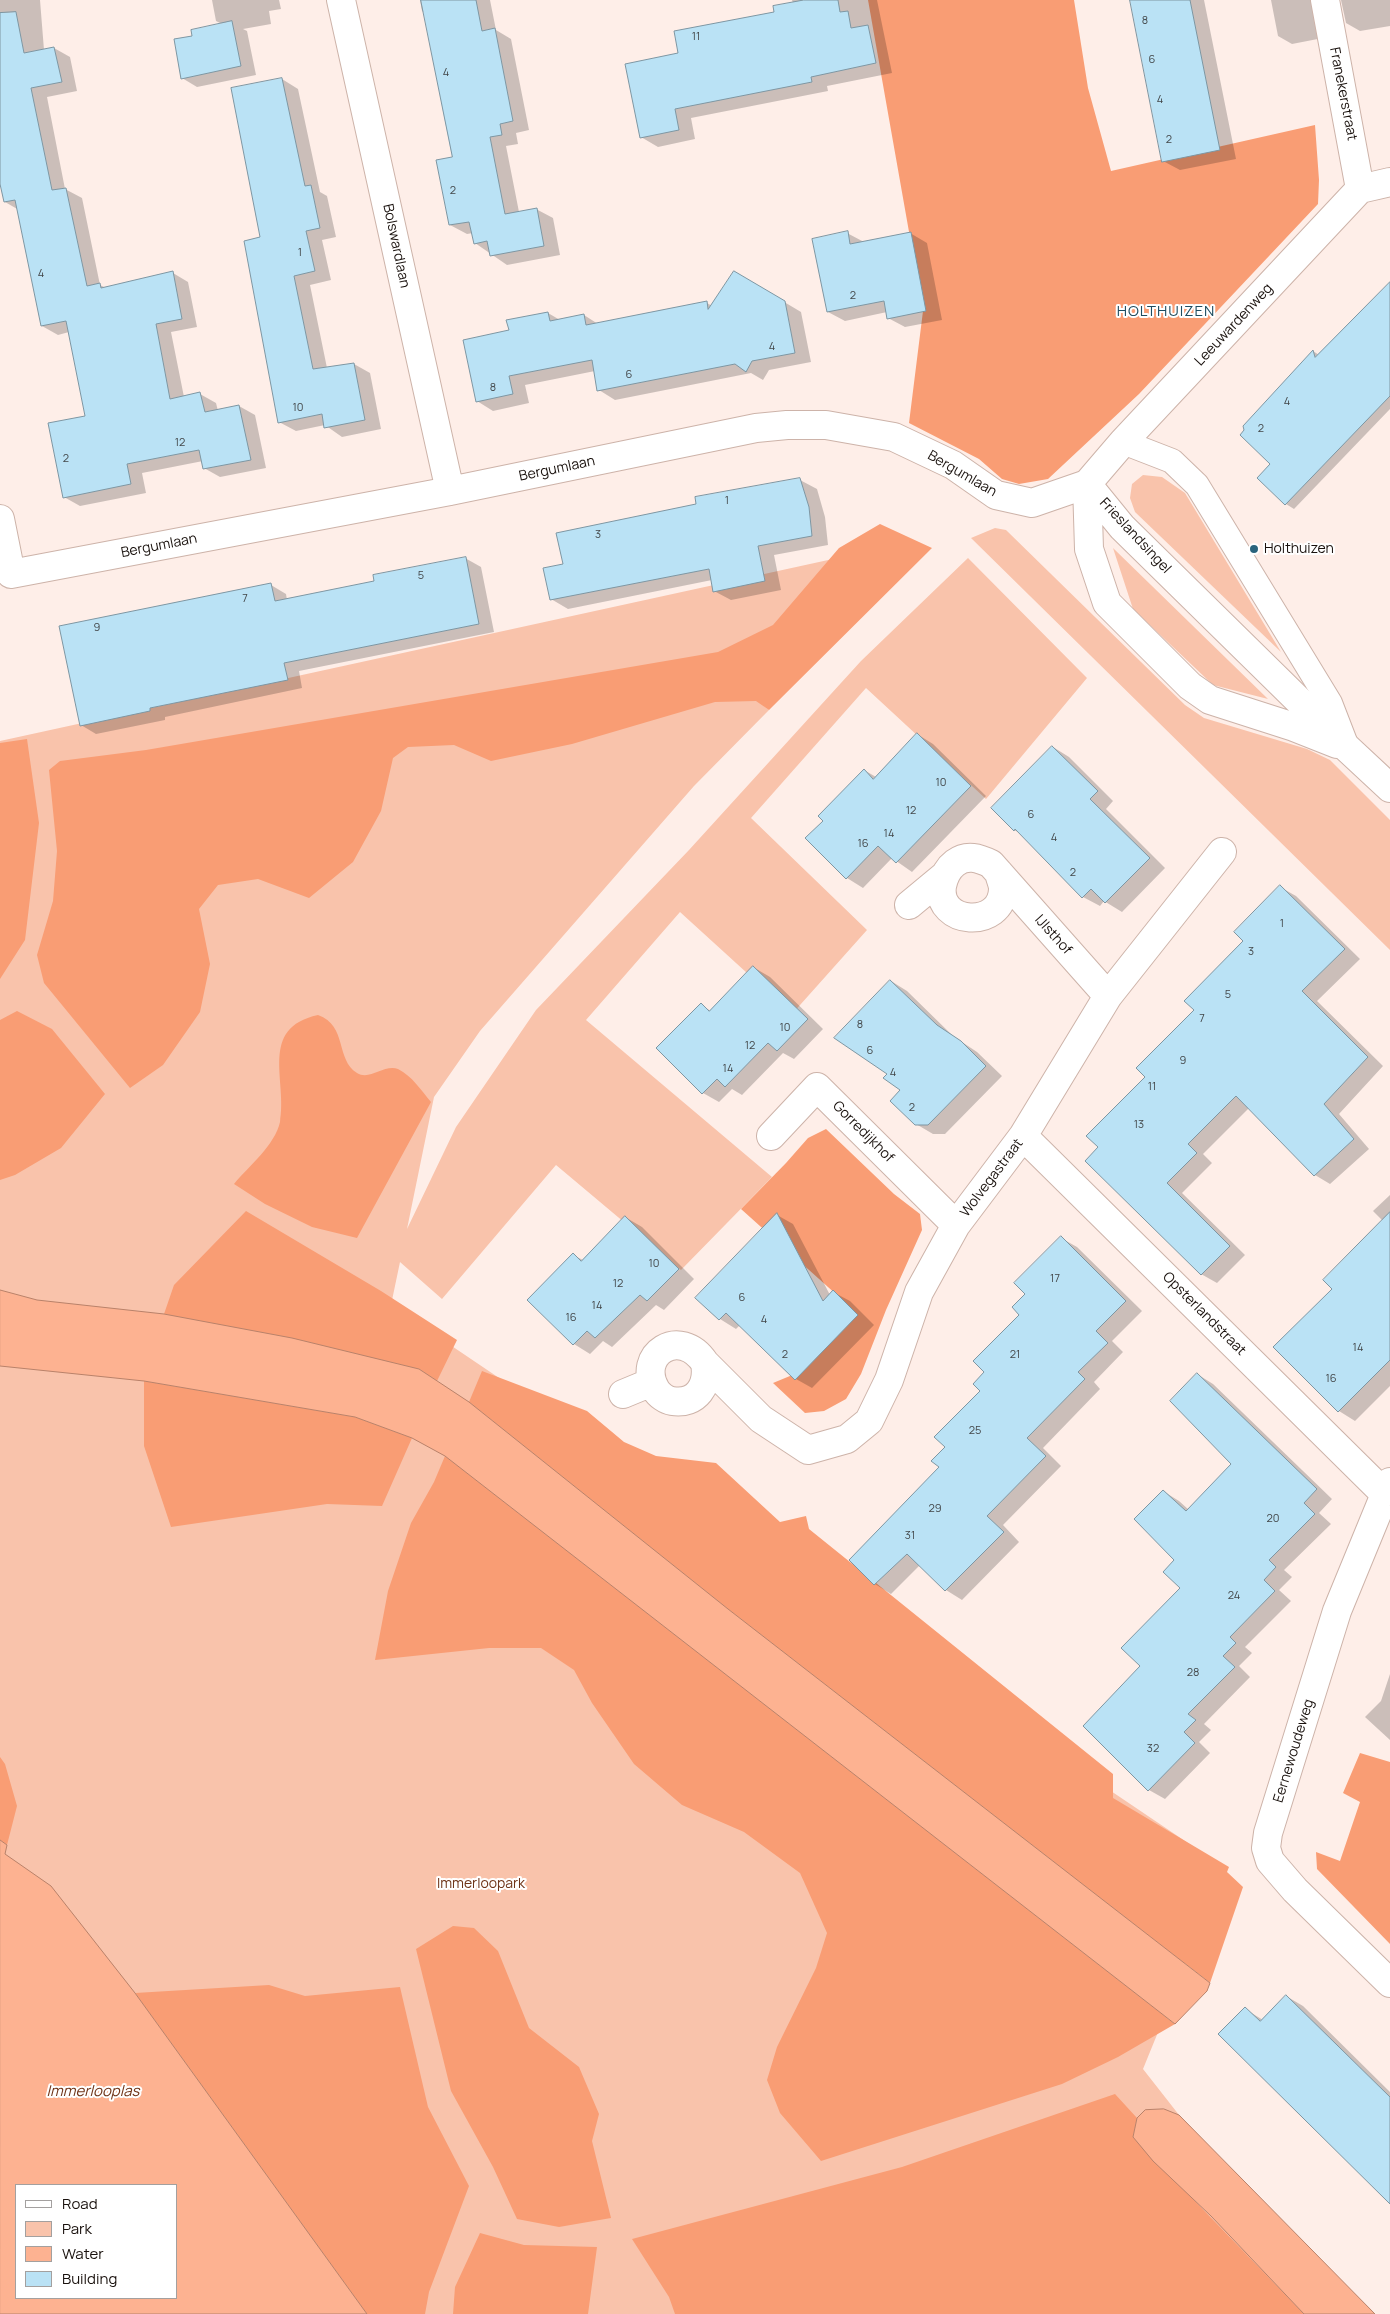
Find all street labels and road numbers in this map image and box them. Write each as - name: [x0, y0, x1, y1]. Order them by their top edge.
- street label: Franekerstraat: [1326, 46, 1360, 142]
- street label: Bolswardlaan: [379, 202, 413, 290]
- street label: Leeuwardenweg: [1192, 280, 1276, 370]
- street label: Bergumlaan: [924, 447, 1000, 501]
- street label: Bergumlaan: [518, 453, 596, 485]
- street label: Frieslandsingel: [1096, 495, 1174, 577]
- street label: Bergumlaan: [120, 530, 198, 562]
- street label: IJlsthof: [1031, 912, 1075, 958]
- street label: Gorredijkhof: [829, 1098, 897, 1166]
- street label: Wolvegastraat: [957, 1135, 1027, 1221]
- street label: Opsterlandstraat: [1159, 1269, 1249, 1359]
- street label: Eernewoudeweg: [1270, 1697, 1318, 1805]

